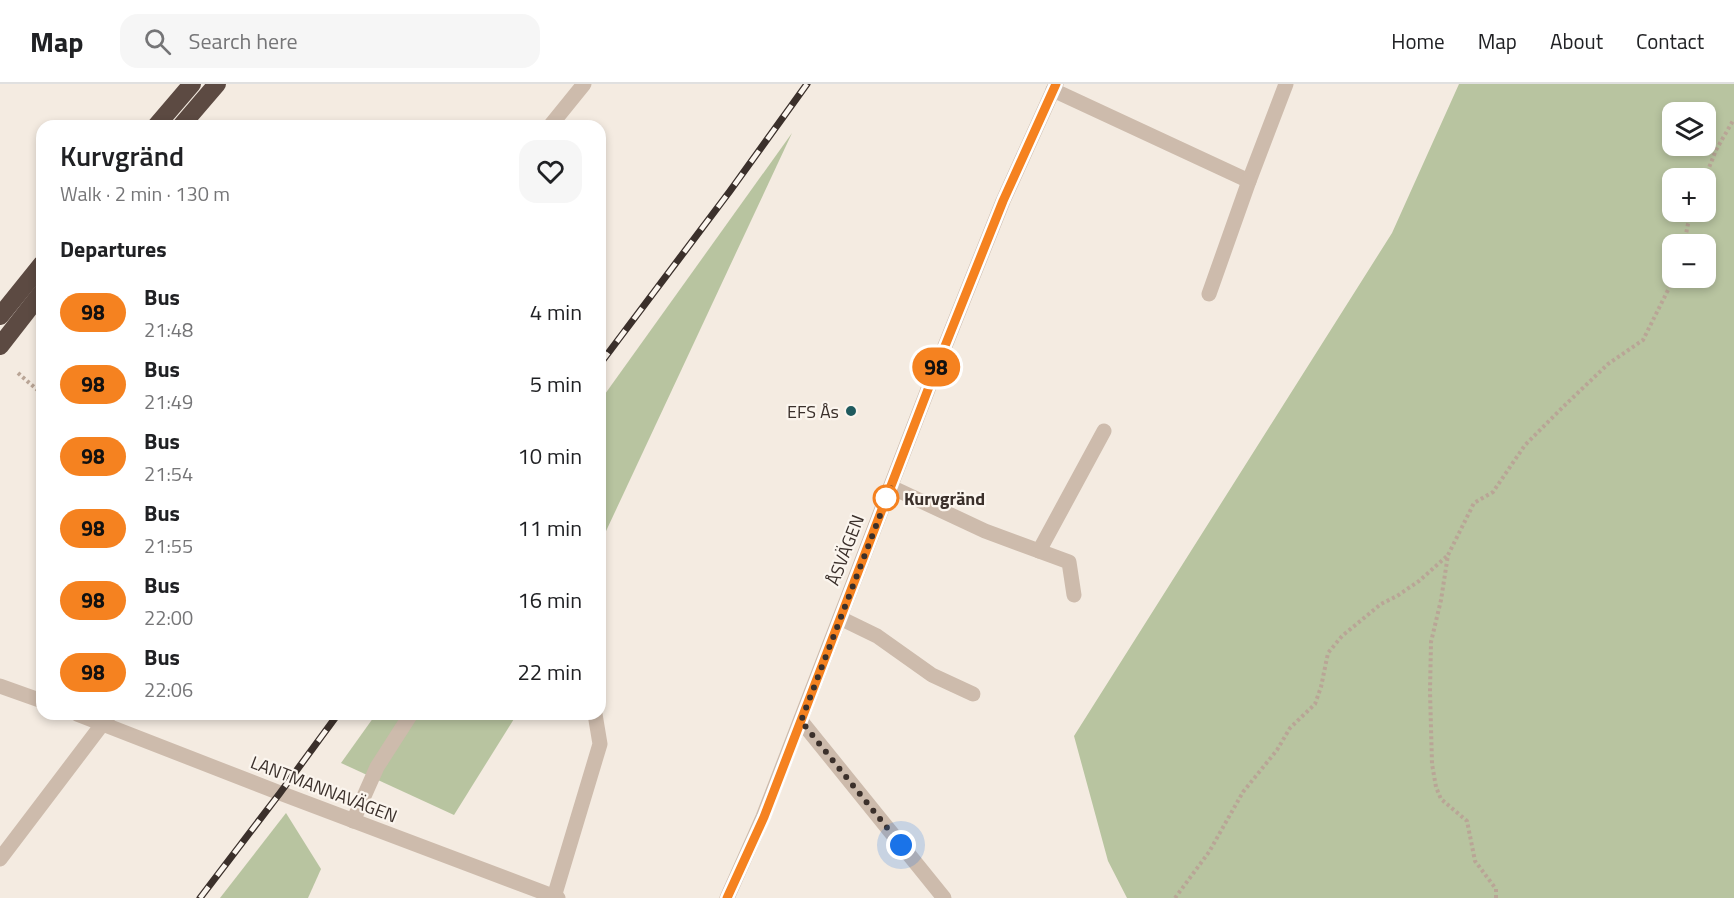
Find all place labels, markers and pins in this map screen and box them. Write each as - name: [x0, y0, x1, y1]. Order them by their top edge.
- place label: EFS Ås: [787, 398, 839, 425]
- marker: EFS Ås: [844, 404, 858, 418]
- marker: Kurvgränd: [873, 485, 899, 511]
- place label: Kurvgränd: [904, 485, 985, 512]

